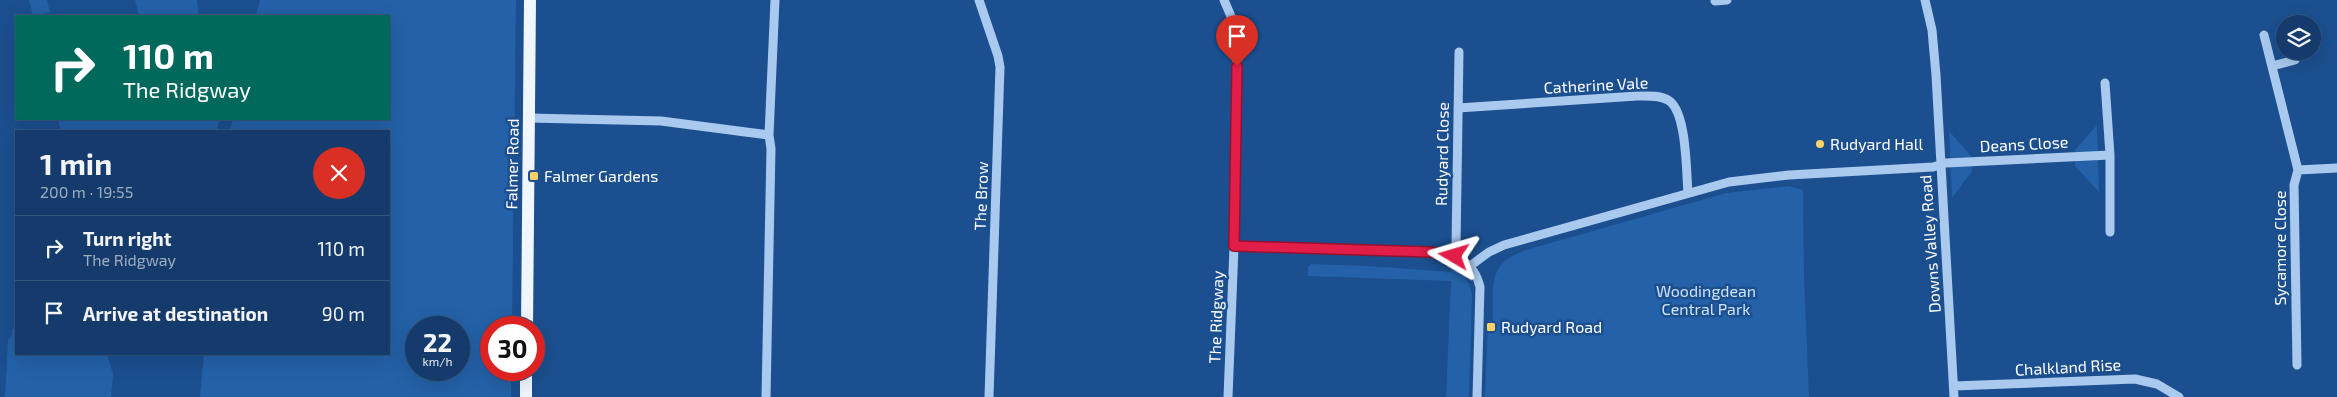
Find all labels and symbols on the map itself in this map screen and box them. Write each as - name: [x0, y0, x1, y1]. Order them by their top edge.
- pin: [1216, 15, 1258, 66]
- street label: Catherine Vale: [1543, 72, 1649, 97]
- street label: Rudyard Close: [1431, 102, 1452, 206]
- street label: Falmer Road: [501, 118, 522, 210]
- street label: Deans Close: [1979, 132, 2069, 155]
- place label: Rudyard Hall: [1830, 134, 1924, 153]
- marker: Rudyard Hall: [1814, 138, 1826, 150]
- street label: The Brow: [970, 161, 991, 231]
- place label: Falmer Gardens: [544, 166, 658, 185]
- marker: Falmer Gardens: [528, 170, 540, 182]
- street label: Downs Valley Road: [1915, 174, 1944, 314]
- street label: Sycamore Close: [2270, 191, 2289, 305]
- position arrow: [1427, 229, 1479, 281]
- street label: The Ridgway: [1204, 270, 1227, 364]
- park label: Woodingdean Central Park: [1656, 281, 1756, 318]
- speed limit sign: 30: [480, 316, 545, 381]
- place label: Rudyard Road: [1501, 317, 1602, 336]
- marker: Rudyard Road: [1485, 321, 1497, 333]
- street label: Chalkland Rise: [2014, 354, 2122, 379]

